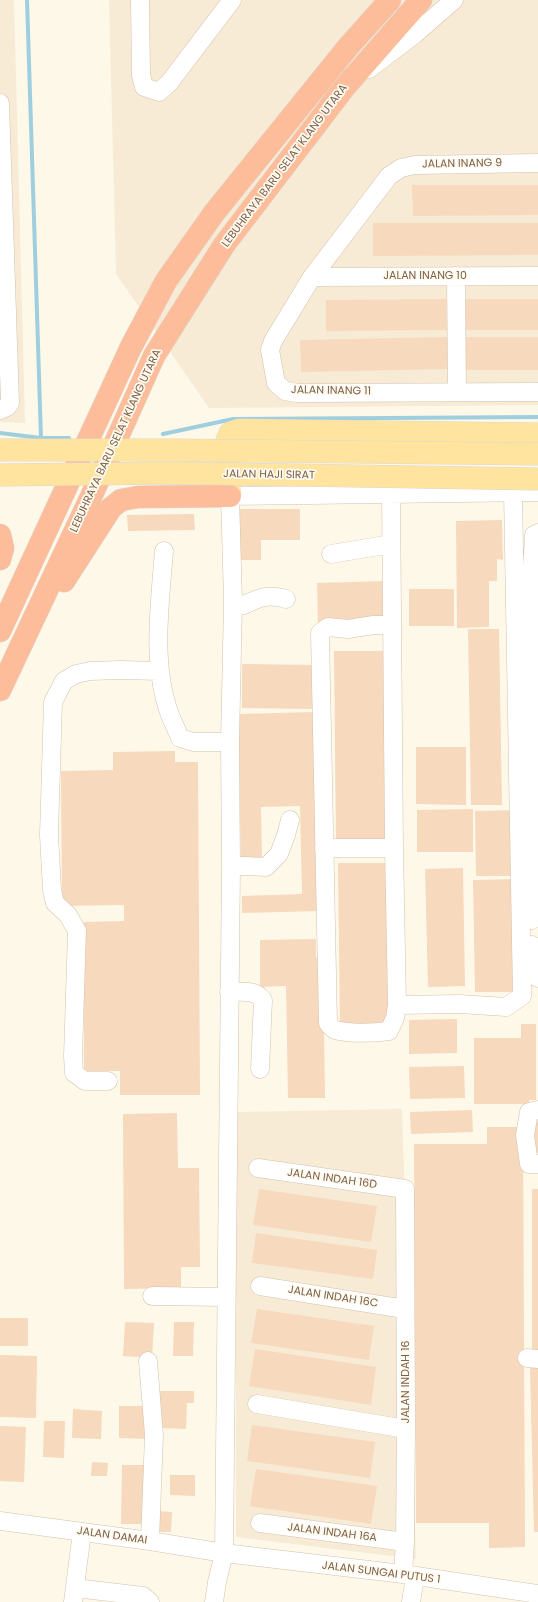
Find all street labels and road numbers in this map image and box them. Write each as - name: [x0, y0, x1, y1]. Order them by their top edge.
- street label: LEBUHRAYA BARU SELAT KLANG UTARA: [219, 82, 351, 250]
- street label: JALAN INANG 9: [422, 157, 502, 171]
- street label: JALAN INANG 10: [383, 269, 467, 283]
- street label: LEBUHRAYA BARU SELAT KLANG UTARA: [68, 347, 164, 535]
- street label: JALAN INANG 11: [291, 384, 371, 398]
- street label: JALAN HAJI SIRAT: [223, 468, 315, 482]
- street label: JALAN INDAH 16D: [286, 1166, 378, 1192]
- street label: JALAN INDAH 16C: [287, 1283, 379, 1311]
- street label: JALAN INDAH 16: [399, 1341, 413, 1423]
- street label: JALAN INDAH 16A: [286, 1521, 378, 1545]
- street label: JALAN DAMAI: [76, 1525, 148, 1547]
- street label: JALAN SUNGAI PUTUS 1: [321, 1559, 441, 1587]

